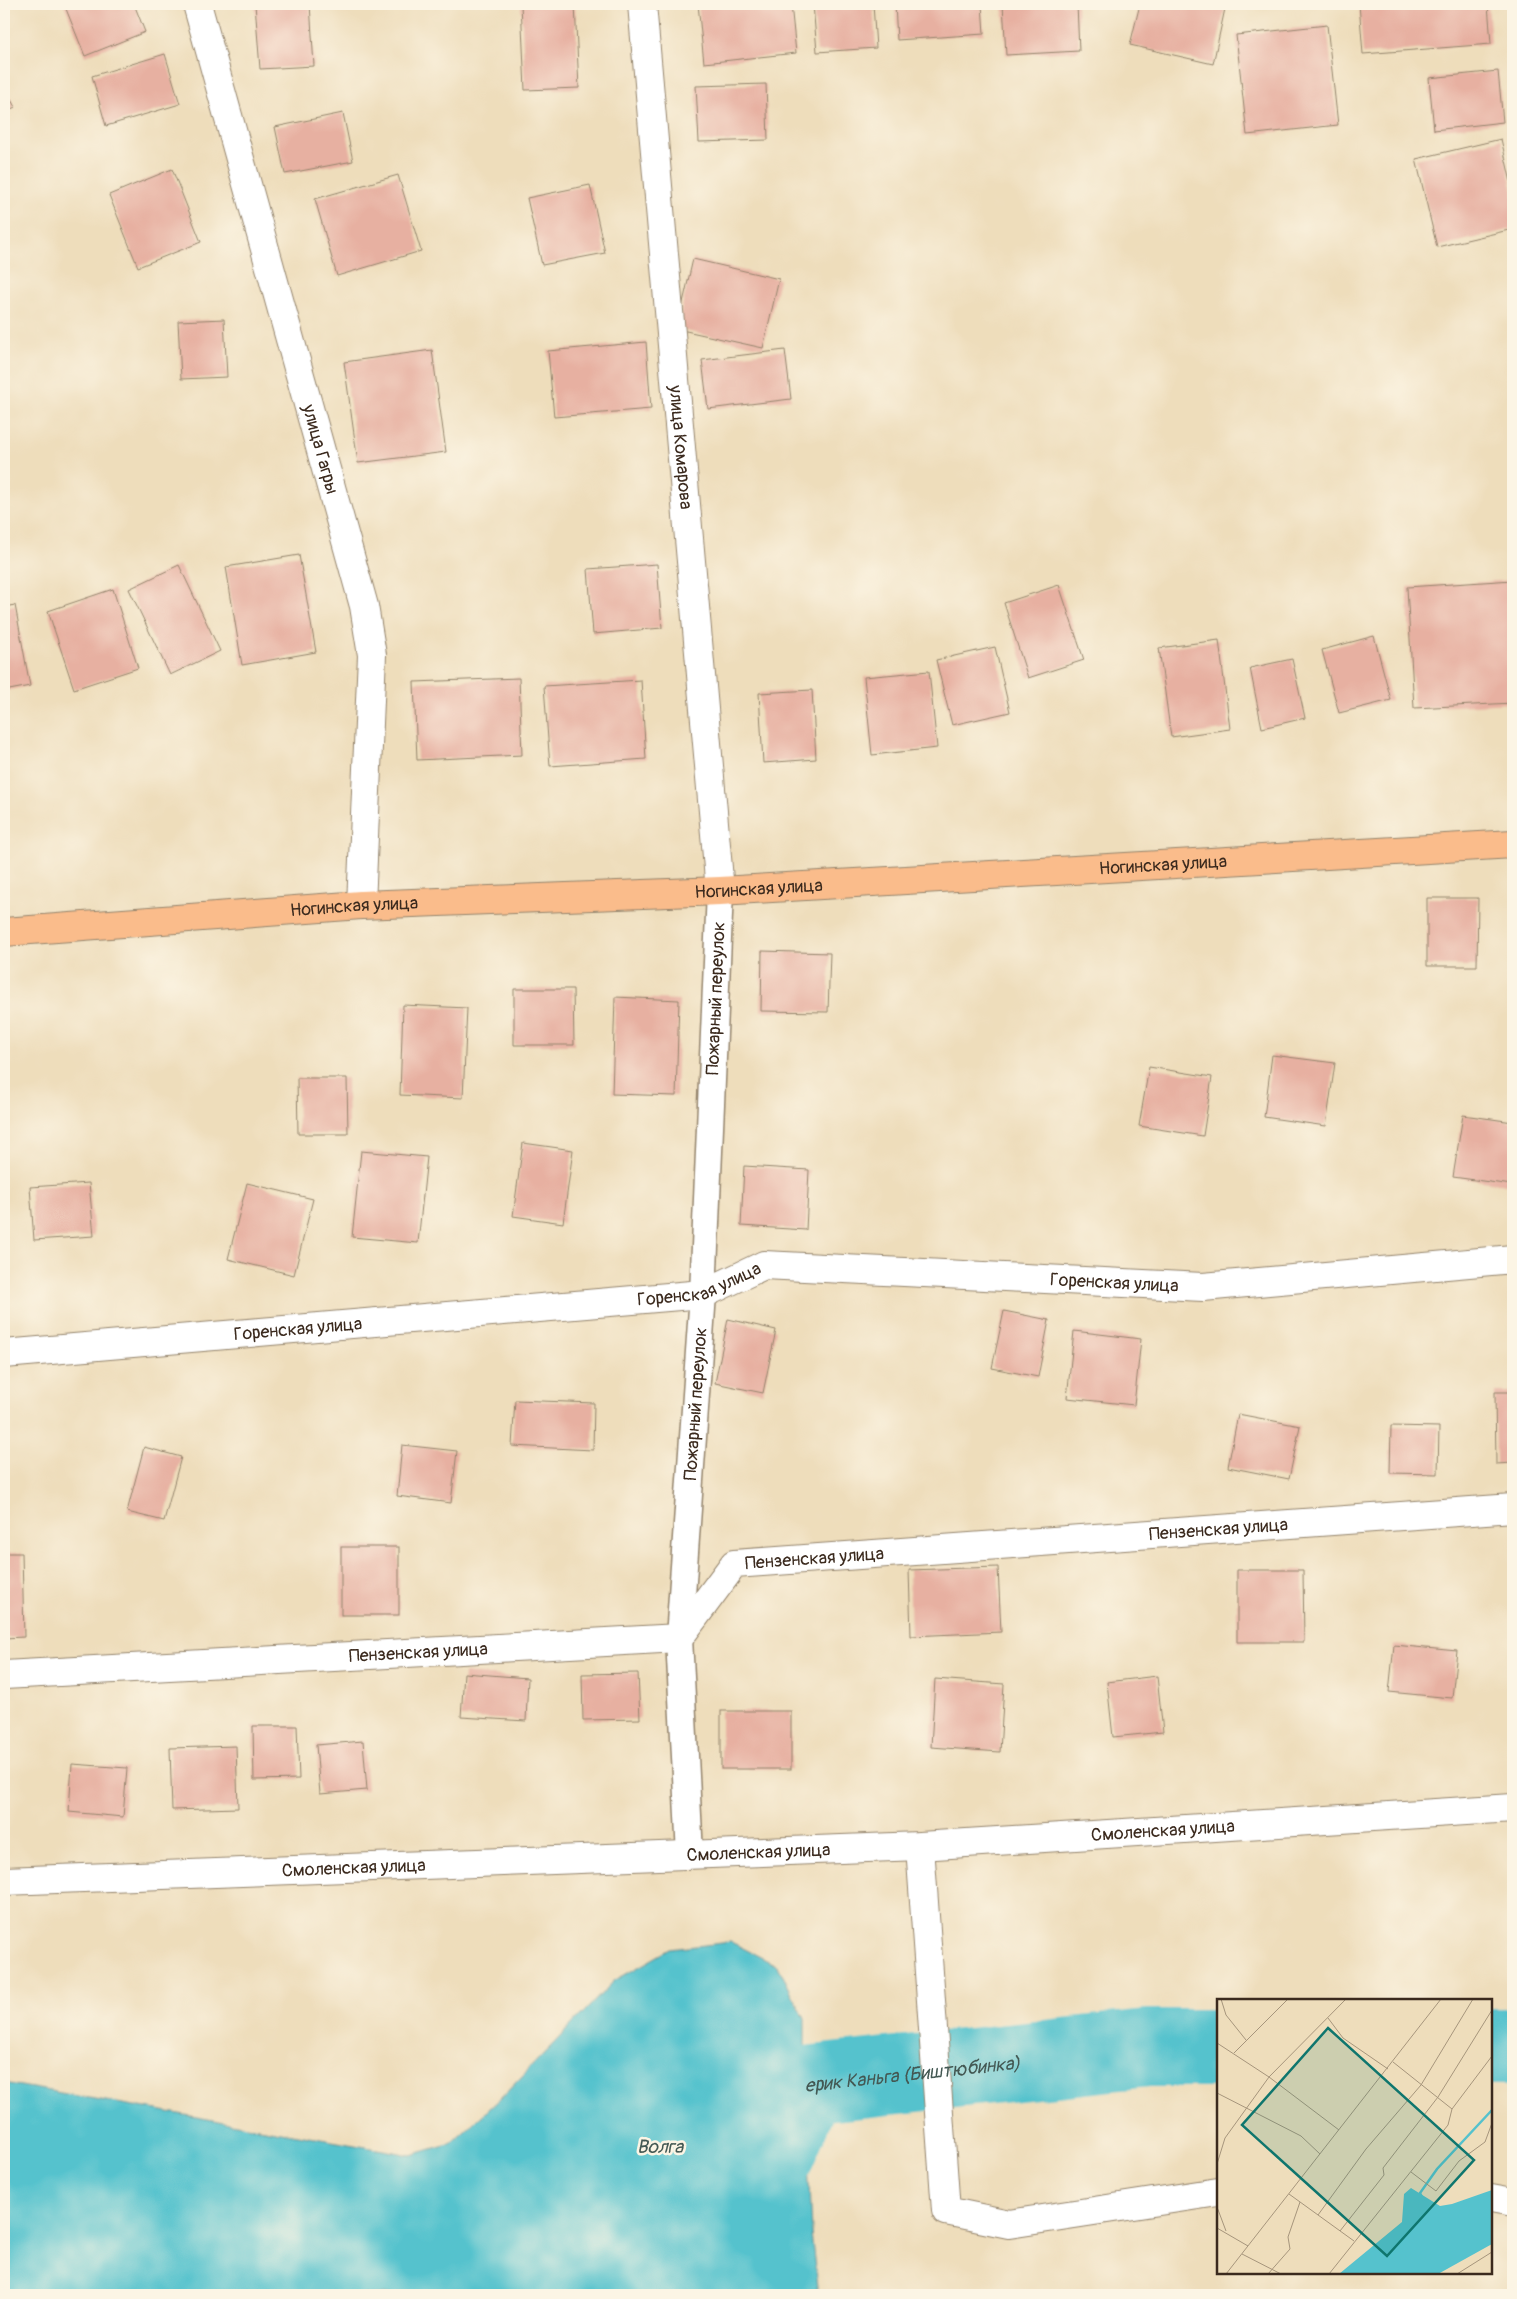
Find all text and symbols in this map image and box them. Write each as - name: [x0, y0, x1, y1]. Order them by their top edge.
- street label: улица Комарова: [663, 383, 697, 510]
- street label: улица Гагры: [296, 401, 343, 497]
- street label: Ногинская улица: [1098, 850, 1228, 881]
- street label: Ногинская улица: [694, 874, 823, 904]
- street label: Ногинская улица: [289, 892, 419, 922]
- street label: Пожарный переулок: [701, 921, 731, 1076]
- street label: Горенская улица: [636, 1257, 765, 1312]
- street label: Горенская улица: [1050, 1268, 1179, 1298]
- street label: Горенская улица: [233, 1312, 363, 1346]
- street label: Пожарный переулок: [679, 1326, 713, 1481]
- street label: Пензенская улица: [1148, 1513, 1289, 1546]
- street label: Пензенская улица: [744, 1542, 885, 1575]
- street label: Пензенская улица: [348, 1637, 489, 1668]
- street label: Смоленская улица: [1090, 1815, 1235, 1847]
- street label: Смоленская улица: [686, 1838, 831, 1867]
- street label: Смоленская улица: [281, 1854, 426, 1882]
- inset map: [1217, 1999, 1492, 2274]
- water label: ерик Каньга (Биштюбинка): [804, 2051, 1022, 2098]
- water label: Волга: [637, 2135, 684, 2159]

